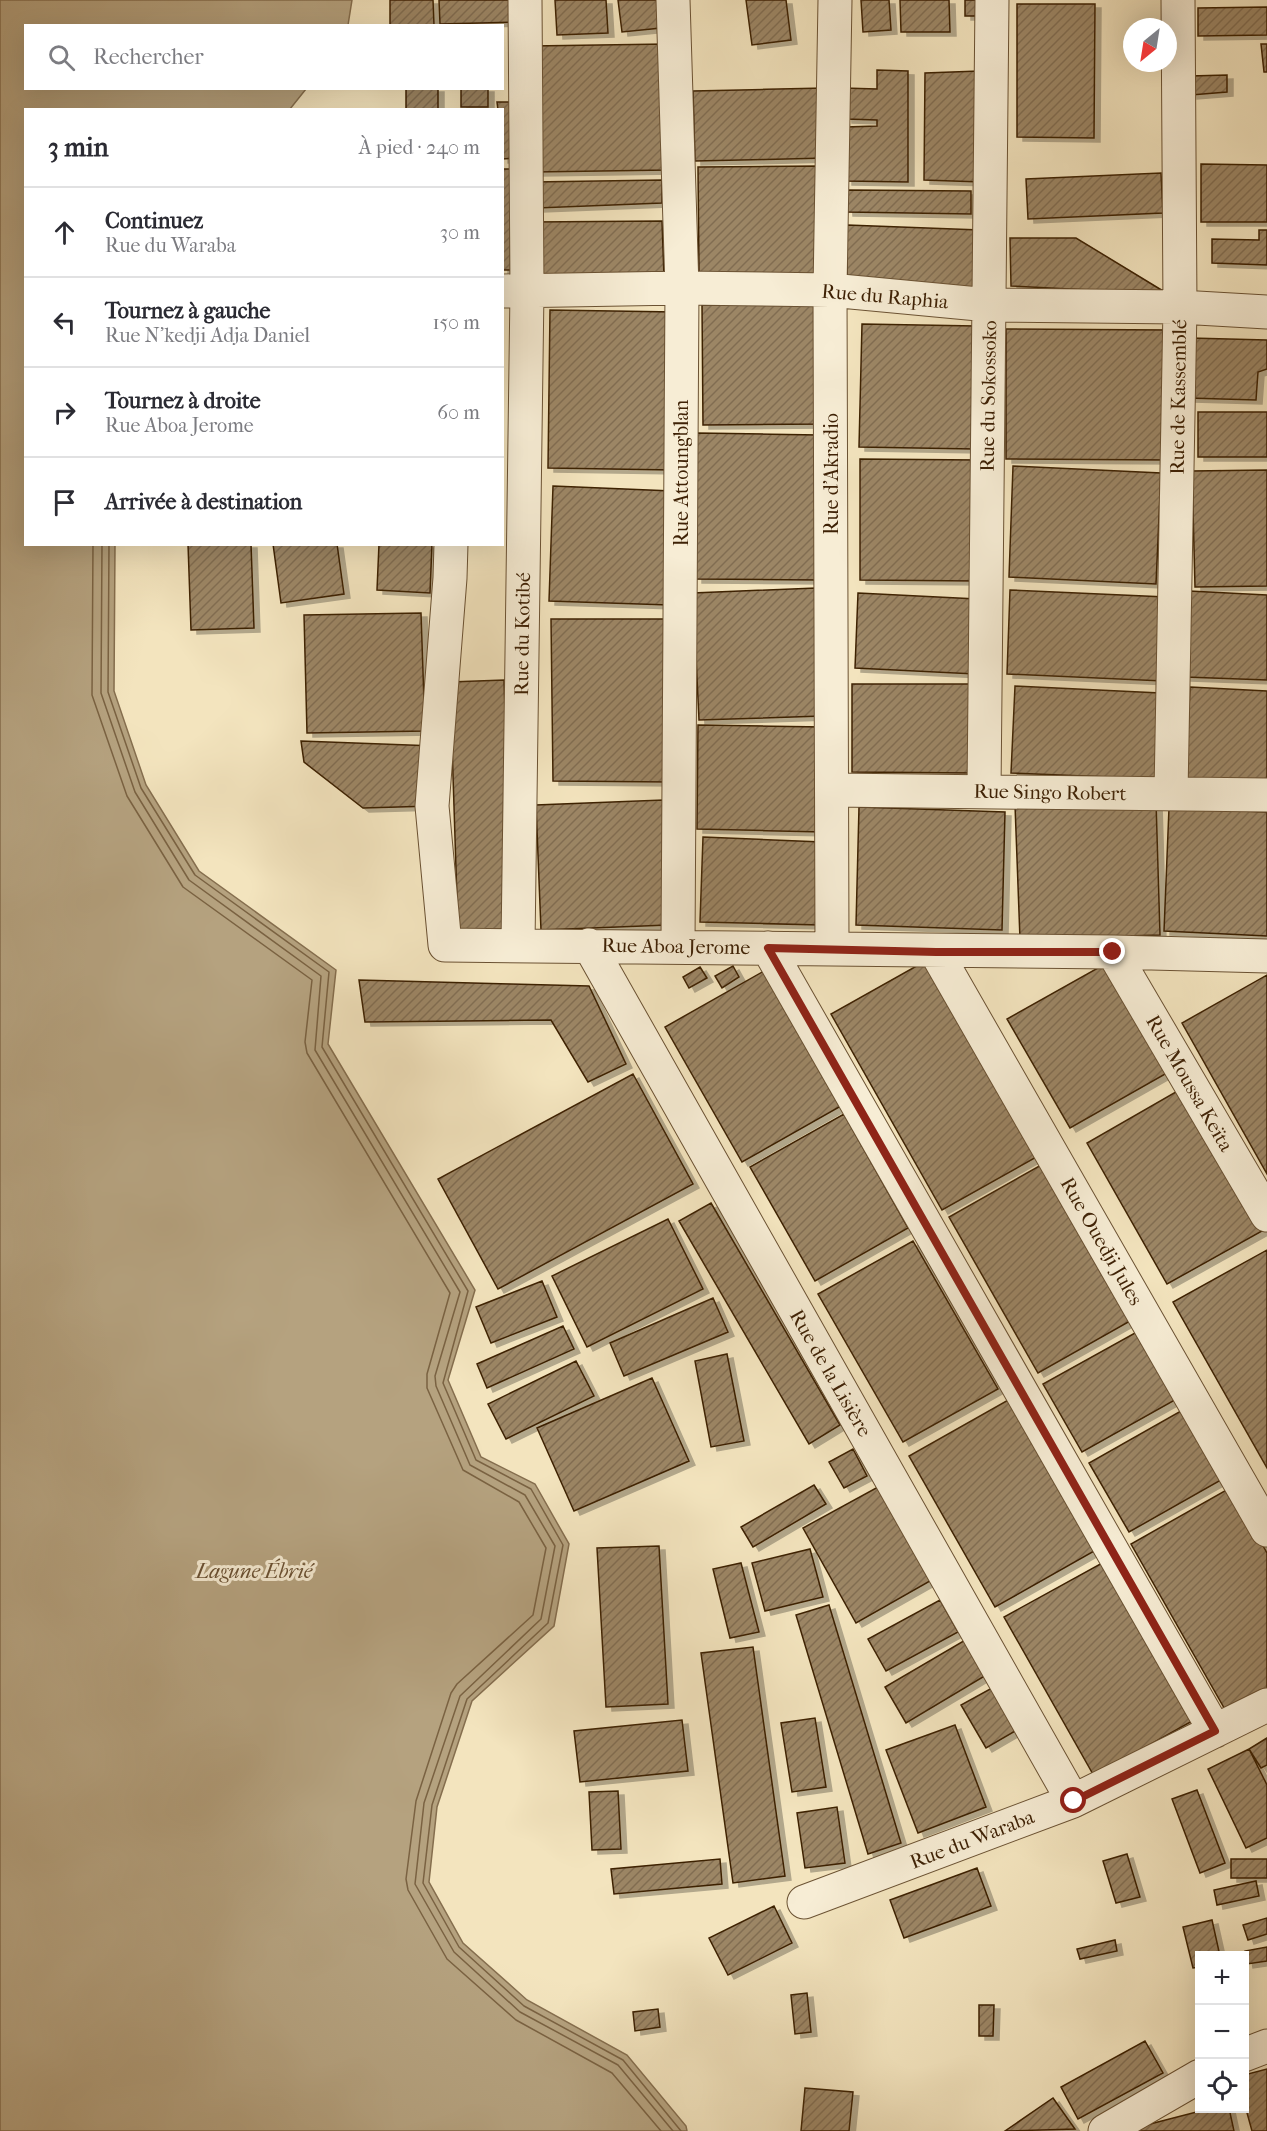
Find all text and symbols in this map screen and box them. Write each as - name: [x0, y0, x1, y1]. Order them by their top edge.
- north arrow: [1123, 18, 1177, 72]
- search box: [24, 24, 504, 90]
- icon: search: [45, 41, 78, 74]
- text: Rechercher: [93, 44, 204, 70]
- text: 3 min: [48, 132, 109, 163]
- text: À pied · 240 m: [359, 136, 480, 159]
- text: Continuez: [105, 208, 203, 234]
- icon: ahead: [48, 216, 81, 249]
- text: 30 m: [440, 221, 480, 244]
- text: Rue du Waraba: [105, 234, 236, 257]
- street label: Rue du Raphia: [821, 279, 950, 314]
- text: Tournez à gauche: [105, 298, 270, 324]
- icon: left: [48, 306, 81, 339]
- text: 150 m: [432, 311, 480, 334]
- street label: Rue de Kassemblé: [1166, 319, 1191, 475]
- street label: Rue du Sokossoko: [976, 320, 1001, 472]
- text: Rue N'kedji Adja Daniel: [105, 324, 310, 347]
- text: Tournez à droite: [105, 388, 261, 414]
- icon: right: [48, 396, 81, 429]
- street label: Rue Attoungblan: [670, 399, 693, 546]
- text: 60 m: [437, 401, 480, 424]
- street label: Rue d'Akradio: [820, 413, 843, 535]
- text: Rue Aboa Jerome: [105, 414, 254, 437]
- icon: arrive: [48, 486, 81, 519]
- text: Arrivée à destination: [105, 489, 302, 515]
- street label: Rue du Kotibé: [510, 572, 535, 696]
- street label: Rue Singo Robert: [973, 780, 1127, 805]
- street label: Rue Aboa Jerome: [602, 934, 751, 959]
- route end: [1099, 938, 1125, 964]
- street label: Rue Moussa Keïta: [1141, 1011, 1238, 1156]
- street label: Rue Ouedji Jules: [1056, 1173, 1148, 1309]
- street label: Rue de la Lisière: [785, 1306, 876, 1441]
- water label: Lagune Ébrié: [194, 1558, 315, 1583]
- route start: [1060, 1787, 1086, 1813]
- street label: Rue du Waraba: [907, 1805, 1038, 1874]
- map controls: [1195, 1951, 1249, 2113]
- button: +: [1195, 1951, 1249, 2005]
- button: −: [1195, 2005, 1249, 2059]
- button: locate: [1195, 2059, 1249, 2113]

